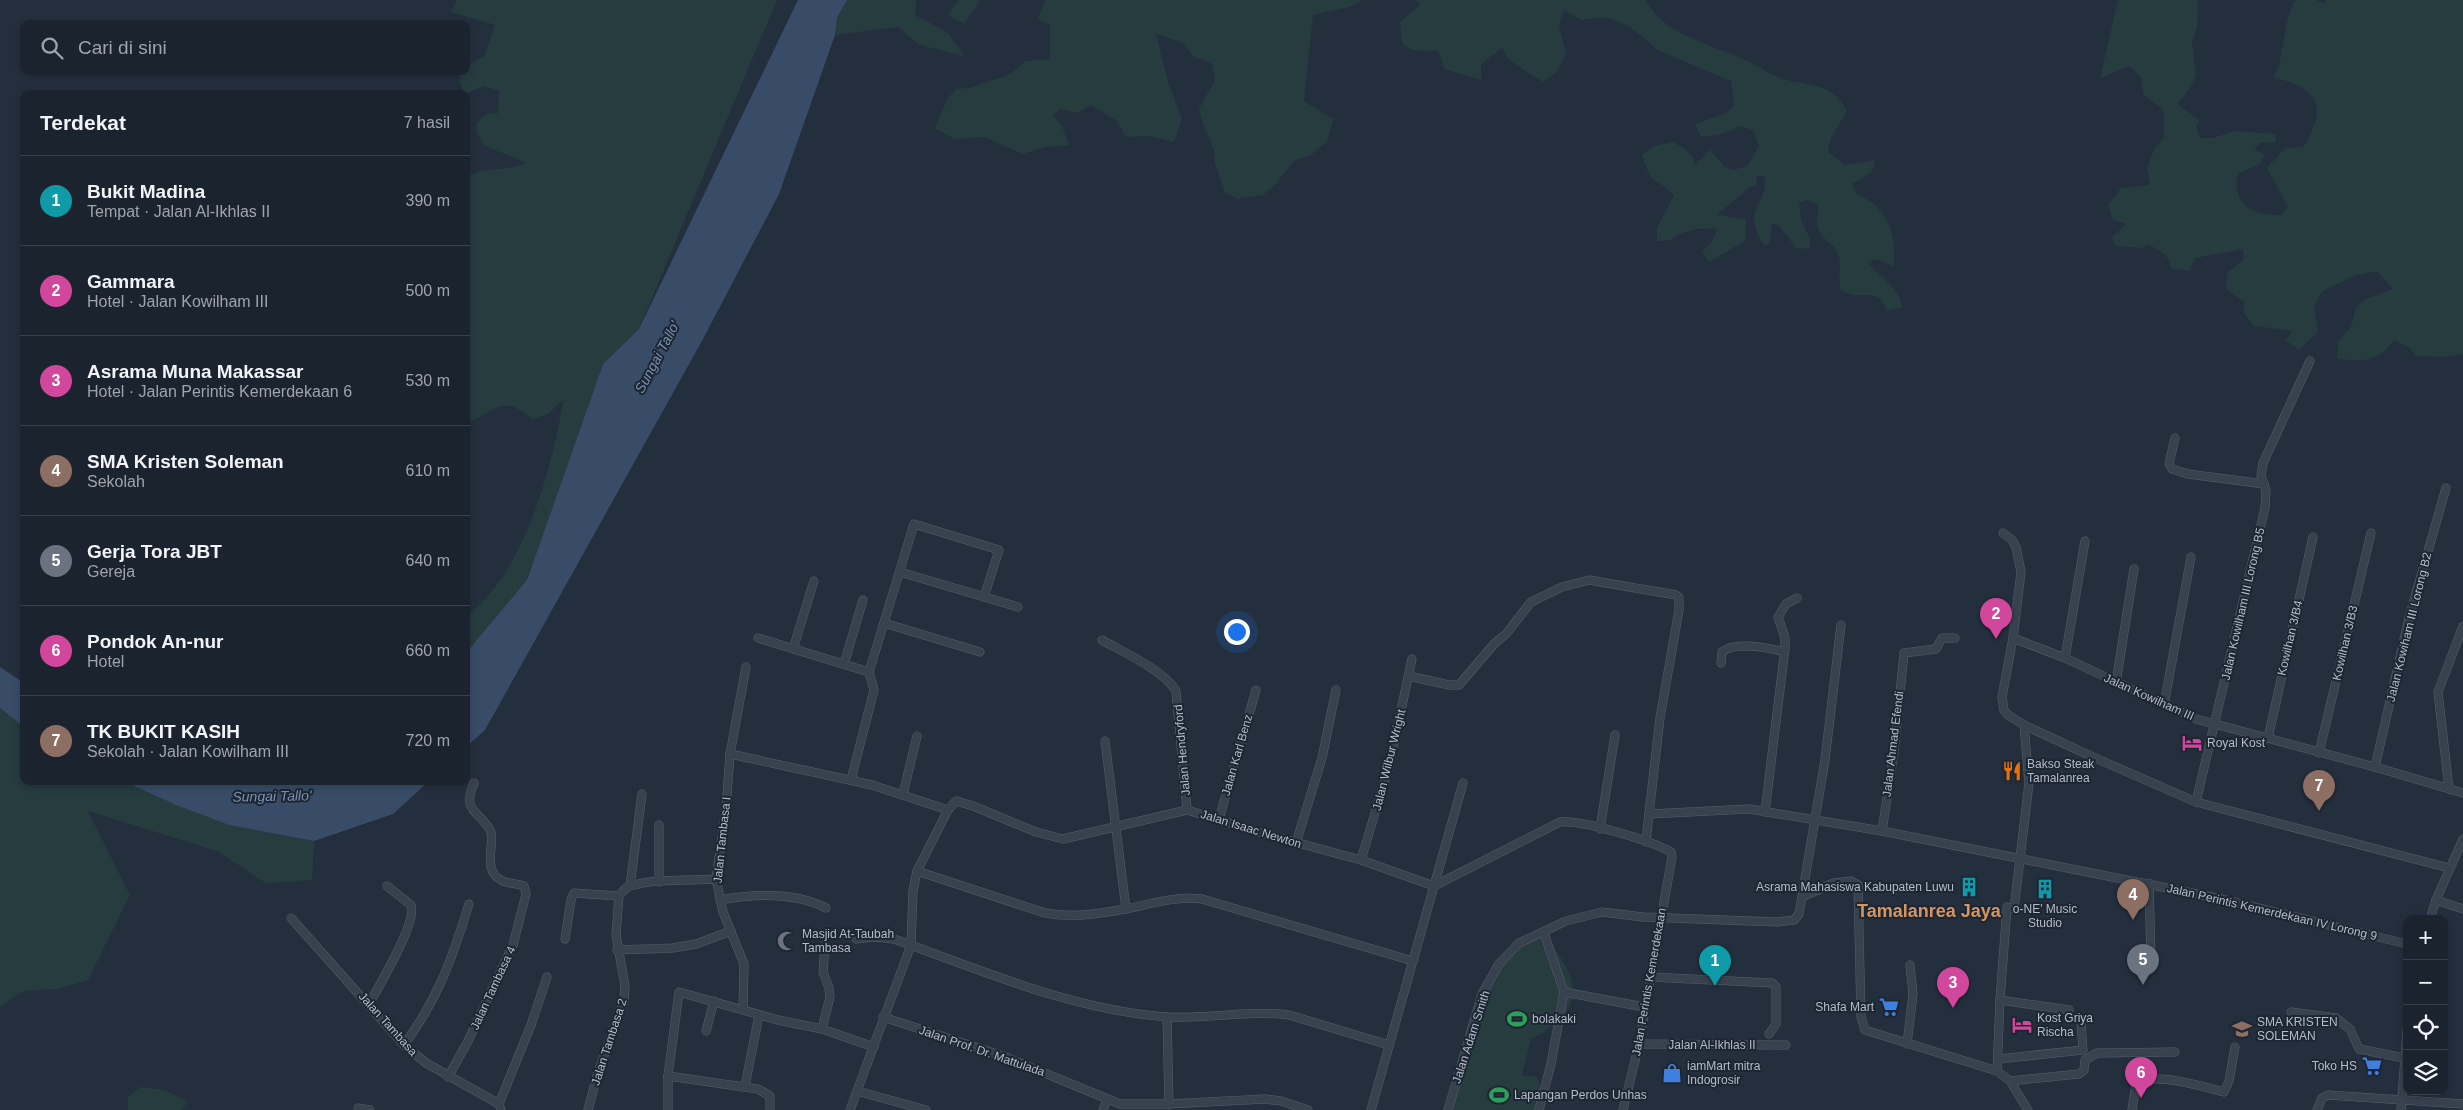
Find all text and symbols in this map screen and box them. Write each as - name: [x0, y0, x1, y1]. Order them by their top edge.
- search box: [20, 20, 470, 75]
- icon: search: [38, 34, 66, 62]
- text: Cari di sini: [78, 37, 167, 58]
- text: Terdekat: [40, 111, 126, 134]
- text: 7 hasil: [404, 114, 450, 131]
- text: Bukit Madina: [87, 181, 205, 202]
- text: 1: [52, 192, 60, 209]
- text: 390 m: [406, 192, 450, 209]
- text: Tempat · Jalan Al-Ikhlas II: [87, 203, 270, 220]
- text: Gammara: [87, 271, 175, 292]
- text: 2: [52, 282, 60, 299]
- text: 500 m: [406, 282, 450, 299]
- text: Hotel · Jalan Kowilham III: [87, 293, 268, 310]
- water label: Sungai Tallo': [631, 317, 683, 396]
- text: Asrama Muna Makassar: [87, 361, 304, 382]
- text: 3: [52, 372, 60, 389]
- text: 530 m: [406, 372, 450, 389]
- text: Hotel · Jalan Perintis Kemerdekaan 6: [87, 383, 352, 400]
- text: SMA Kristen Soleman: [87, 451, 284, 472]
- text: 4: [52, 462, 60, 479]
- text: 610 m: [406, 462, 450, 479]
- text: Sekolah: [87, 473, 145, 490]
- street label: Jalan Kowilham III Lorong B5: [2219, 526, 2267, 682]
- text: Gerja Tora JBT: [87, 541, 222, 562]
- street label: Jalan Kowiham III Lorong B2: [2384, 551, 2434, 703]
- text: 5: [52, 552, 60, 569]
- text: 640 m: [406, 552, 450, 569]
- text: Gereja: [87, 563, 135, 580]
- pin: 2: [1980, 598, 2012, 639]
- street label: Kowilhan 3/B4: [2275, 599, 2306, 677]
- street label: Kowilhan 3/B3: [2330, 604, 2361, 682]
- your location: [1224, 619, 1250, 645]
- text: Pondok An-nur: [87, 631, 224, 652]
- text: 6: [52, 642, 60, 659]
- text: 660 m: [406, 642, 450, 659]
- text: Hotel: [87, 653, 124, 670]
- street label: Jalan Kowilham III: [2102, 671, 2196, 723]
- street label: Jalan Ahmad Efendi: [1880, 690, 1906, 798]
- street label: Jalan Hendryford: [1171, 704, 1193, 796]
- street label: Jalan Wilbur Wright: [1370, 707, 1409, 812]
- street label: Jalan Karl Benz: [1219, 713, 1255, 797]
- text: TK BUKIT KASIH: [87, 721, 240, 742]
- text: 7: [52, 732, 60, 749]
- text: 720 m: [406, 732, 450, 749]
- hotel icon: Royal Kost: [2181, 732, 2203, 754]
- place label: Royal Kost: [2207, 736, 2266, 750]
- text: Sekolah · Jalan Kowilham III: [87, 743, 289, 760]
- place label: Bakso Steak Tamalanrea: [2027, 757, 2095, 785]
- restaurant icon: Bakso Steak Tamalanrea: [2001, 760, 2023, 782]
- pin: 7: [2303, 770, 2335, 811]
- water label: Sungai Tallo': [232, 787, 313, 805]
- street label: Jalan Tambasa I: [710, 796, 734, 884]
- street label: Jalan Isaac Newton: [1199, 807, 1303, 851]
- building icon: Asrama Mahasiswa Kabupaten Luwu: [1958, 876, 1980, 898]
- building icon: o-NE' Music Studio: [2034, 878, 2056, 900]
- pin: 4: [2117, 879, 2149, 920]
- place label: Asrama Mahasiswa Kabupaten Luwu: [1756, 880, 1954, 894]
- street label: Jalan Perintis Kemerdekaan IV Lorong 9: [2165, 881, 2379, 943]
- district label: Tamalanrea Jaya: [1857, 901, 2002, 921]
- place label: o-NE' Music Studio: [2013, 902, 2077, 930]
- street label: Jalan Perintis Kemerdekaan: [1629, 907, 1669, 1057]
- map controls: [2403, 915, 2448, 1095]
- button: +: [2403, 915, 2448, 960]
- place label: Masjid At-Taubah Tambasa: [802, 927, 894, 955]
- mosque icon: Masjid At-Taubah Tambasa: [776, 930, 798, 952]
- street label: Jalan Tambasa 4: [468, 944, 519, 1032]
- pin: 5: [2127, 944, 2159, 985]
- pin: 1: [1699, 945, 1731, 986]
- button: −: [2403, 960, 2448, 1005]
- pin: 3: [1937, 967, 1969, 1008]
- street label: Jalan Tambasa: [356, 989, 420, 1059]
- street label: Jalan Adam Smith: [1449, 989, 1493, 1085]
- street label: Jalan Tambasa 2: [588, 996, 630, 1087]
- supermarket icon: Shafa Mart: [1878, 996, 1900, 1018]
- place label: Shafa Mart: [1815, 1000, 1875, 1014]
- button: locate: [2403, 1005, 2448, 1050]
- sports icon: bolakaki: [1506, 1008, 1528, 1030]
- place label: Kost Griya Rischa: [2037, 1011, 2093, 1039]
- place label: bolakaki: [1532, 1012, 1576, 1026]
- hotel icon: Kost Griya Rischa: [2011, 1014, 2033, 1036]
- place label: SMA KRISTEN SOLEMAN: [2257, 1015, 2338, 1043]
- school or university icon: SMA KRISTEN SOLEMAN: [2231, 1018, 2253, 1040]
- street label: Jalan Prof. Dr. Mattulada: [917, 1023, 1047, 1079]
- street label: Jalan Al-Ikhlas II: [1668, 1038, 1756, 1052]
- button: layers: [2403, 1050, 2448, 1095]
- supermarket icon: Toko HS: [2361, 1055, 2383, 1077]
- pin: 6: [2125, 1057, 2157, 1098]
- place label: iamMart mitra Indogrosir: [1687, 1059, 1761, 1087]
- place label: Toko HS: [2312, 1059, 2357, 1073]
- shop icon: iamMart mitra Indogrosir: [1661, 1062, 1683, 1084]
- sports icon: Lapangan Perdos Unhas: [1488, 1084, 1510, 1106]
- place label: Lapangan Perdos Unhas: [1514, 1088, 1647, 1102]

